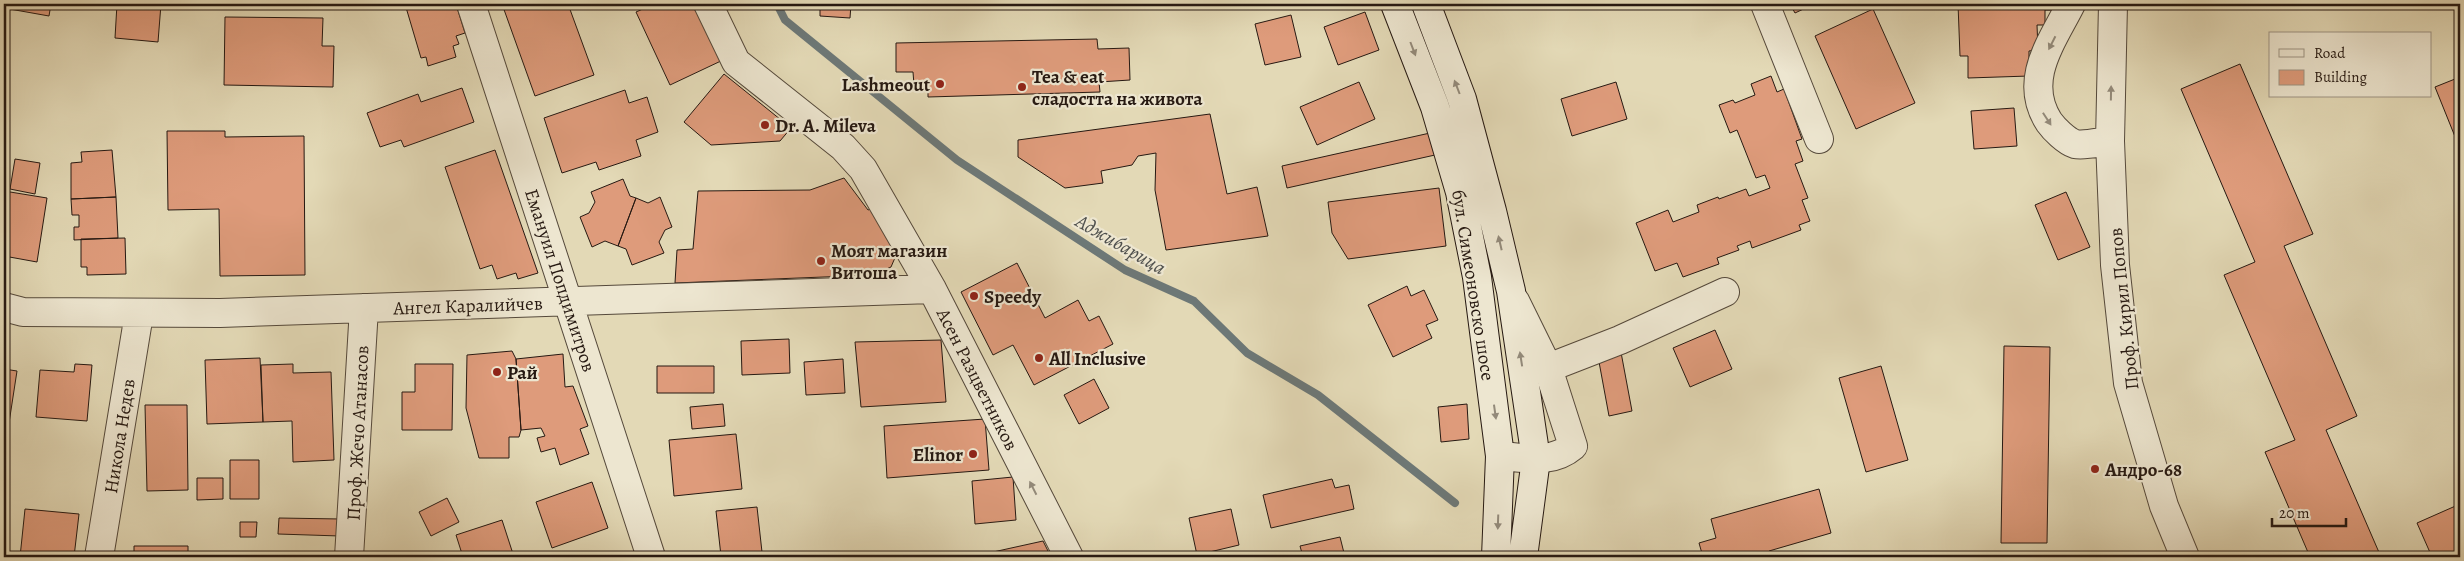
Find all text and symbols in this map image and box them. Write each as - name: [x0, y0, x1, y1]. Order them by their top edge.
- legend: [2269, 32, 2432, 98]
- one-way arrow: [2048, 36, 2056, 50]
- one-way arrow: [1409, 42, 1417, 57]
- text: Road: [2314, 43, 2346, 63]
- place label: Tea & eat сладостта на живота: [1032, 64, 1204, 112]
- text: Building: [2314, 67, 2367, 87]
- place label: Lashmeout: [841, 72, 931, 98]
- marker: Lashmeout: [934, 78, 946, 90]
- one-way arrow: [1453, 79, 1460, 94]
- marker: Tea & eat сладостта на живота: [1016, 81, 1028, 93]
- one-way arrow: [2107, 84, 2115, 100]
- one-way arrow: [2042, 112, 2052, 126]
- place label: Dr. A. Mileva: [775, 113, 877, 139]
- marker: Dr. A. Mileva: [759, 119, 771, 131]
- street label: Емануил Попдимитров: [518, 185, 602, 375]
- street label: бул. Симеоновско шосе: [1445, 188, 1501, 383]
- water label: Аджибарица: [1070, 207, 1171, 281]
- street label: Проф. Кирил Попов: [2103, 227, 2145, 391]
- one-way arrow: [1496, 236, 1504, 251]
- place label: Моят магазин Витоша: [831, 238, 947, 286]
- marker: Моят магазин Витоша: [815, 255, 827, 267]
- place label: Speedy: [984, 284, 1042, 310]
- street label: Ангел Каралийчев: [392, 290, 543, 322]
- marker: Speedy: [968, 290, 980, 302]
- street label: Асен Разцветников: [930, 303, 1024, 455]
- street label: Проф. Жечо Атанасов: [340, 345, 376, 521]
- place label: All Inclusive: [1048, 346, 1146, 372]
- one-way arrow: [1517, 351, 1525, 367]
- marker: All Inclusive: [1033, 352, 1045, 364]
- place label: Рай: [507, 360, 538, 386]
- marker: Рай: [491, 366, 503, 378]
- street label: Никола Недев: [98, 377, 142, 495]
- one-way arrow: [1491, 404, 1499, 420]
- place label: Elinor: [913, 442, 963, 468]
- marker: Elinor: [967, 448, 979, 460]
- place label: Андро-68: [2104, 457, 2182, 483]
- marker: Андро-68: [2089, 463, 2101, 475]
- one-way arrow: [1029, 481, 1037, 495]
- scale bar: [2272, 496, 2345, 528]
- text: 20 m: [2279, 503, 2310, 523]
- one-way arrow: [1494, 514, 1502, 530]

